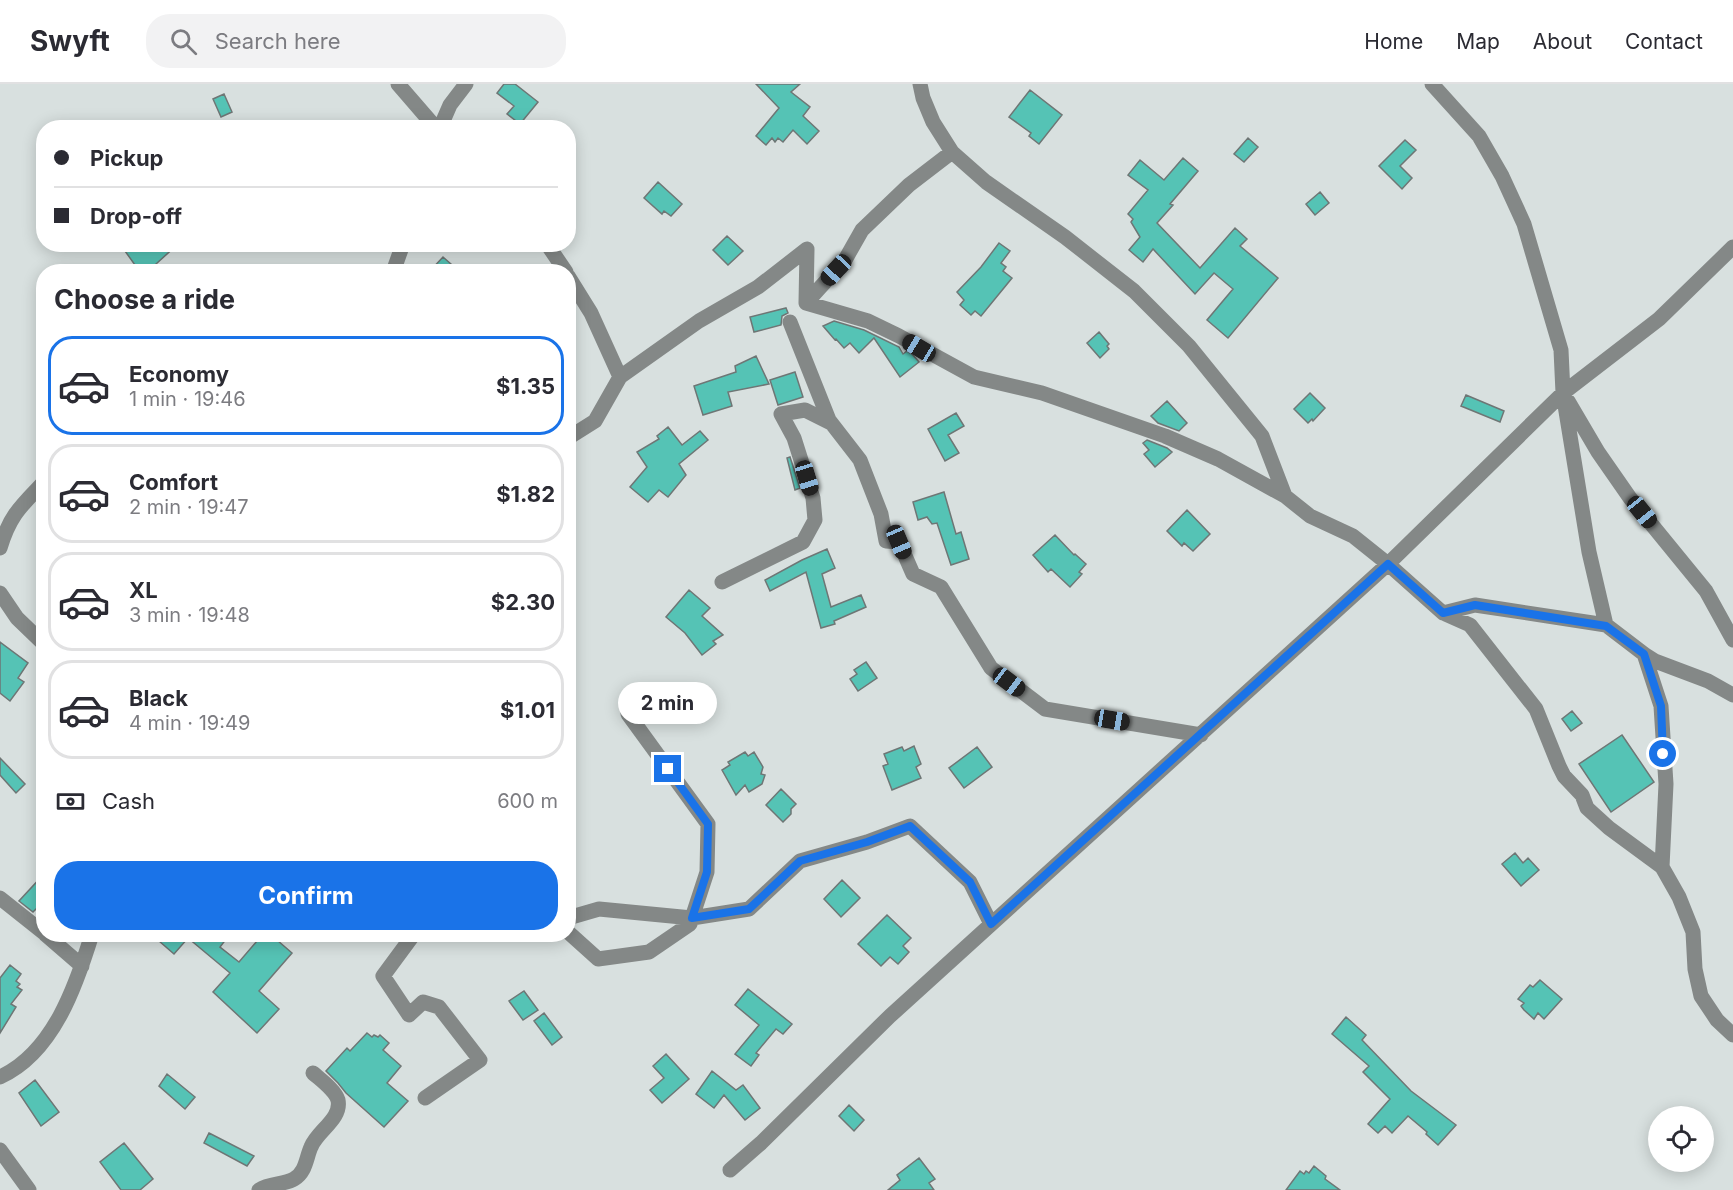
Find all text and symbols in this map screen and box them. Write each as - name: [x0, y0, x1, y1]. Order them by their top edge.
- search box: [146, 14, 566, 68]
- text: Swyft: [30, 24, 110, 58]
- icon: search: [167, 25, 200, 58]
- text: Search here: [215, 28, 340, 54]
- text: Home: [1364, 29, 1423, 54]
- text: Map: [1456, 29, 1500, 54]
- text: About: [1533, 29, 1592, 54]
- text: Contact: [1625, 29, 1703, 54]
- text: Pickup: [90, 145, 164, 171]
- text: Drop-off: [90, 203, 182, 229]
- car: [817, 251, 855, 289]
- text: Choose a ride: [54, 283, 235, 316]
- car: [899, 331, 939, 365]
- icon: car: [57, 359, 111, 413]
- text: Economy: [129, 361, 229, 387]
- text: $1.35: [496, 373, 555, 399]
- text: 1 min · 19:46: [129, 387, 246, 411]
- car: [793, 458, 821, 498]
- icon: car: [57, 467, 111, 521]
- text: Comfort: [129, 469, 218, 495]
- text: $1.82: [496, 481, 555, 507]
- car: [1624, 492, 1660, 532]
- text: 2 min · 19:47: [129, 495, 249, 519]
- car: [884, 522, 914, 562]
- icon: car: [57, 575, 111, 629]
- text: XL: [129, 577, 158, 603]
- text: $2.30: [491, 589, 555, 615]
- text: 3 min · 19:48: [129, 603, 250, 627]
- car: [989, 664, 1029, 700]
- callout: 2 min: [618, 682, 718, 724]
- icon: car: [57, 683, 111, 737]
- text: Black: [129, 685, 188, 711]
- text: 2 min: [641, 691, 694, 715]
- text: $1.01: [500, 697, 555, 723]
- car: [1093, 708, 1131, 732]
- text: 4 min · 19:49: [129, 711, 250, 735]
- route start: [1649, 740, 1676, 767]
- route end: [654, 755, 681, 782]
- icon: cash: [54, 785, 87, 818]
- text: Cash: [102, 788, 155, 814]
- text: 600 m: [497, 789, 558, 813]
- button: Confirm: [54, 861, 558, 930]
- map controls: [1648, 1106, 1714, 1172]
- button: locate: [1648, 1106, 1714, 1172]

